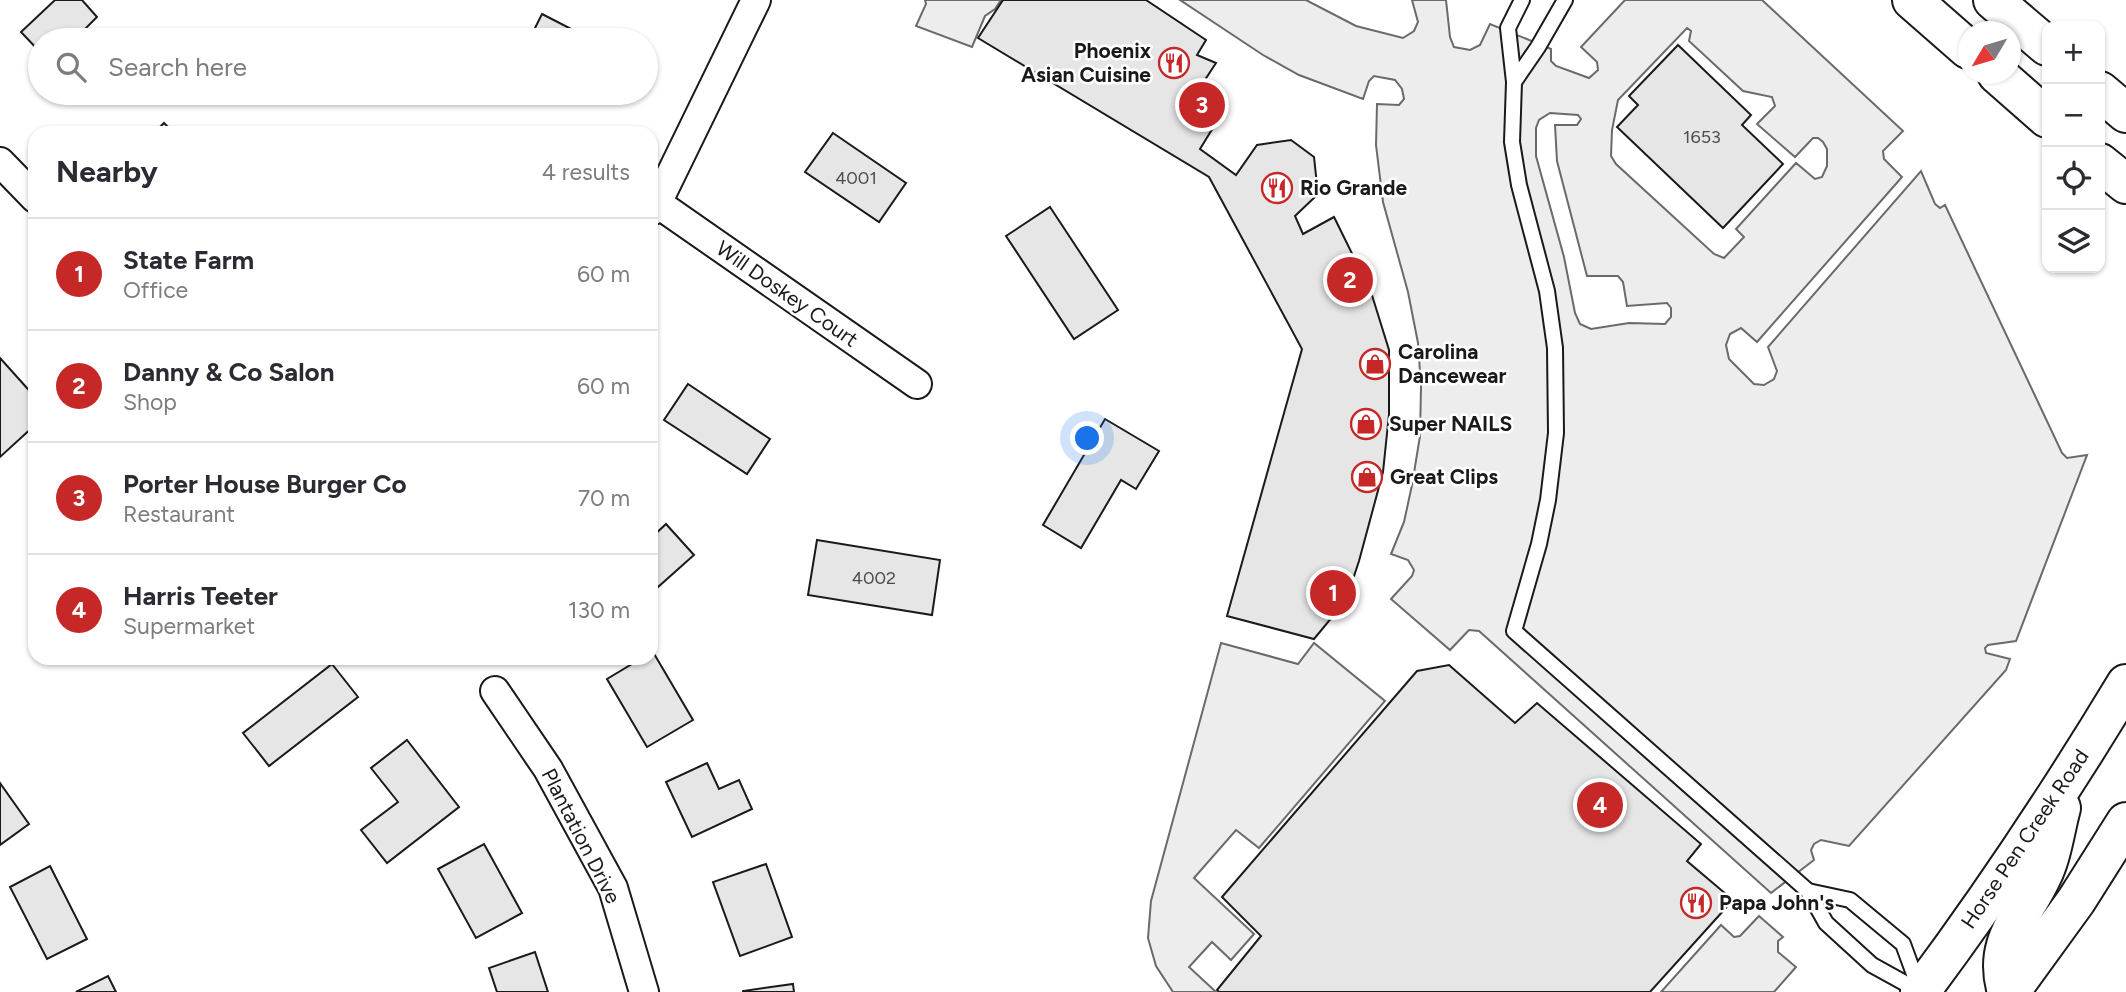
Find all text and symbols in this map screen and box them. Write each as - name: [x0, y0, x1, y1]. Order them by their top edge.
- north arrow: [1958, 21, 2021, 84]
- map controls: [2042, 21, 2105, 273]
- button: +: [2042, 21, 2105, 84]
- search box: [28, 28, 658, 105]
- place label: Phoenix Asian Cuisine: [1021, 38, 1152, 87]
- restaurant icon: Phoenix Asian Cuisine: [1157, 46, 1191, 80]
- icon: search: [52, 48, 90, 86]
- text: Search here: [108, 51, 247, 83]
- pin: 3: [1179, 79, 1225, 131]
- button: −: [2042, 84, 2105, 147]
- house number: 1653: [1683, 126, 1721, 148]
- button: locate: [2042, 147, 2105, 210]
- text: Nearby: [56, 153, 158, 190]
- text: 4 results: [542, 158, 630, 186]
- house number: 4001: [835, 167, 877, 189]
- restaurant icon: Rio Grande: [1260, 171, 1294, 205]
- place label: Rio Grande: [1300, 175, 1407, 200]
- button: layers: [2042, 210, 2105, 273]
- street label: Will Doskey Court: [712, 235, 863, 352]
- text: State Farm: [123, 244, 254, 276]
- pin: 2: [1327, 254, 1373, 306]
- text: 1: [74, 260, 84, 288]
- text: 60 m: [577, 260, 630, 288]
- text: Office: [123, 276, 188, 304]
- place label: Carolina Dancewear: [1398, 339, 1506, 388]
- shop icon: Carolina Dancewear: [1358, 347, 1392, 381]
- text: Danny & Co Salon: [123, 356, 334, 388]
- text: 2: [72, 372, 86, 400]
- text: 60 m: [577, 372, 630, 400]
- text: Shop: [123, 388, 177, 416]
- shop icon: Super NAILS: [1349, 407, 1383, 441]
- place label: Super NAILS: [1389, 411, 1512, 436]
- your location: [1070, 421, 1104, 455]
- shop icon: Great Clips: [1350, 460, 1384, 494]
- place label: Great Clips: [1390, 464, 1498, 489]
- text: Porter House Burger Co: [123, 468, 407, 500]
- text: 3: [73, 484, 85, 512]
- text: 70 m: [578, 484, 630, 512]
- text: Restaurant: [123, 500, 235, 528]
- house number: 4002: [852, 567, 896, 589]
- pin: 1: [1310, 567, 1356, 619]
- text: Harris Teeter: [123, 580, 278, 612]
- text: 4: [72, 596, 86, 624]
- text: 130 m: [568, 596, 630, 624]
- text: Supermarket: [123, 612, 255, 640]
- street label: Horse Pen Creek Road: [1955, 744, 2094, 933]
- street label: Plantation Drive: [537, 764, 626, 908]
- pin: 4: [1577, 779, 1623, 831]
- restaurant icon: Papa John's: [1679, 886, 1713, 920]
- place label: Papa John's: [1719, 890, 1834, 915]

